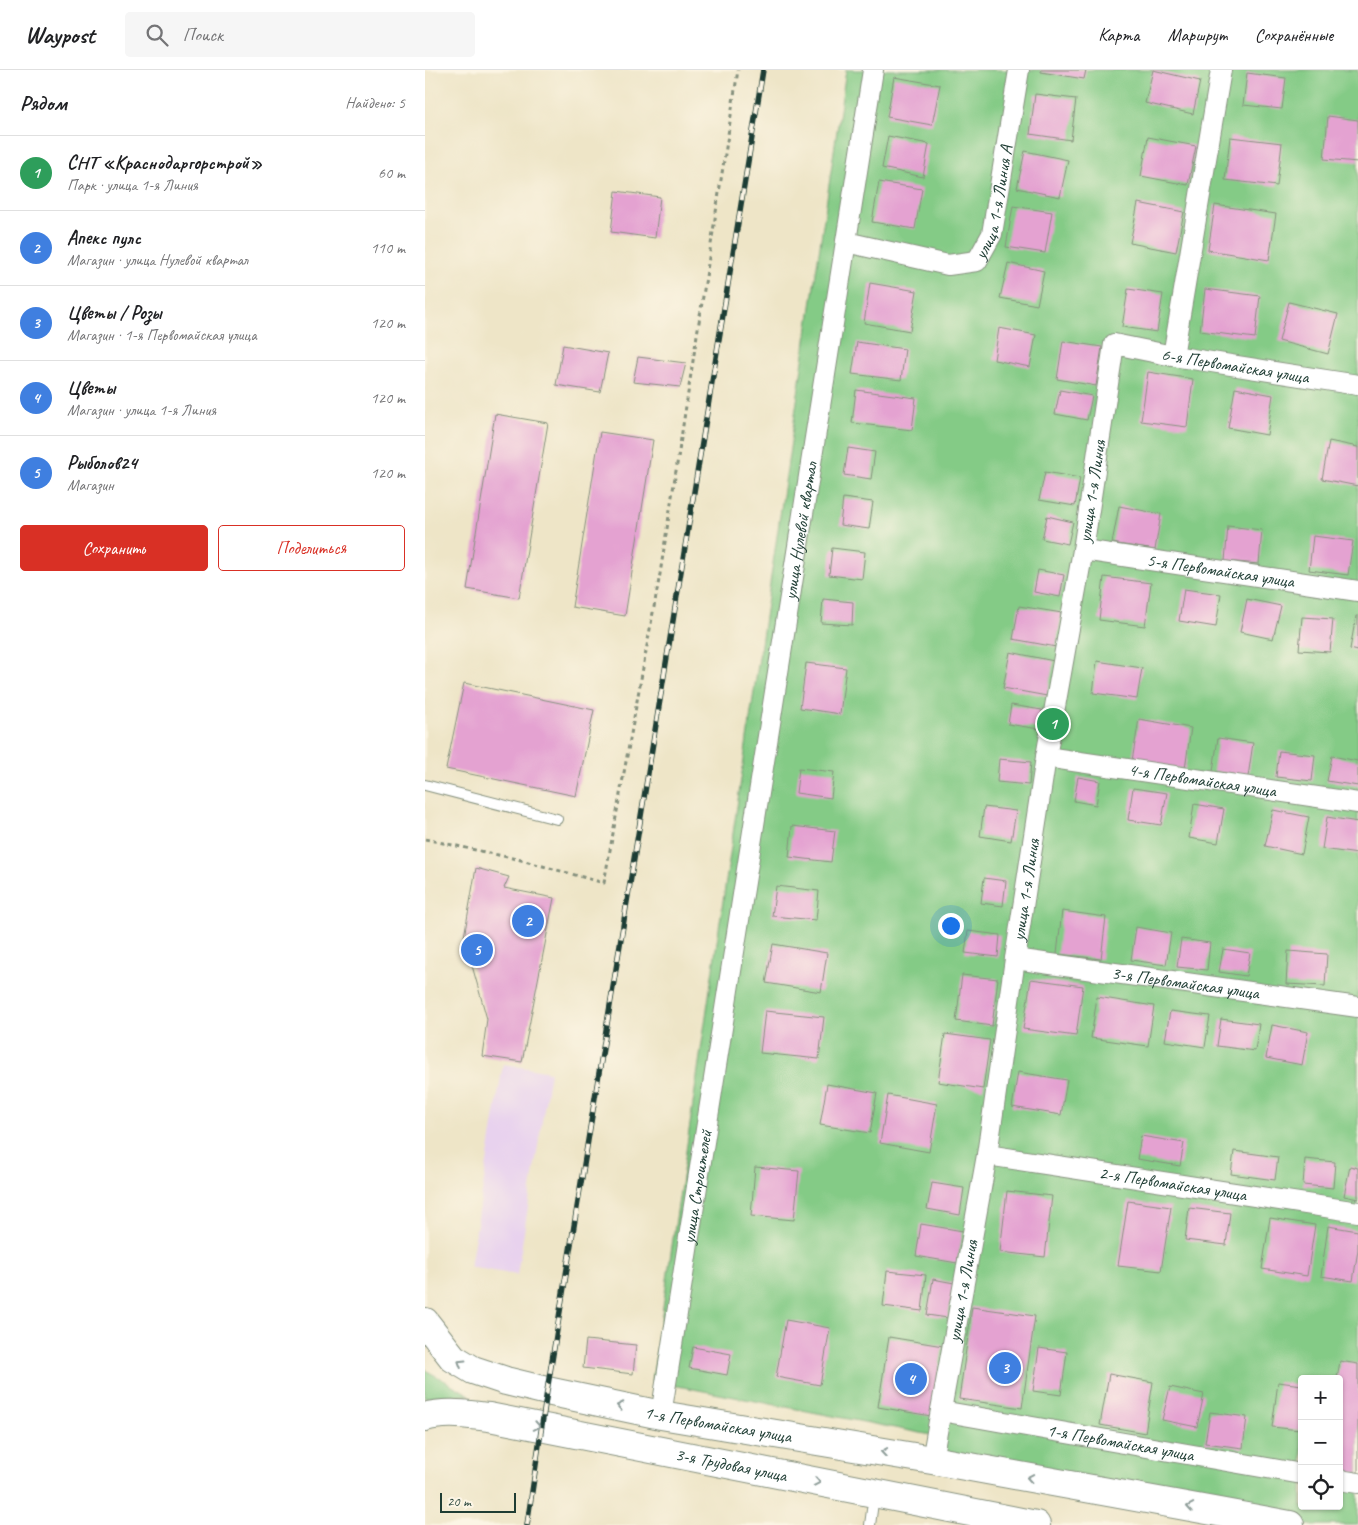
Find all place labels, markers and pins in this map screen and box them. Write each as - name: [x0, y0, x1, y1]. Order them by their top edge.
- pin: 1: [1037, 705, 1069, 743]
- pin: 2: [512, 902, 544, 940]
- pin: 5: [461, 931, 493, 969]
- pin: 3: [989, 1349, 1021, 1387]
- pin: 4: [895, 1360, 927, 1398]

